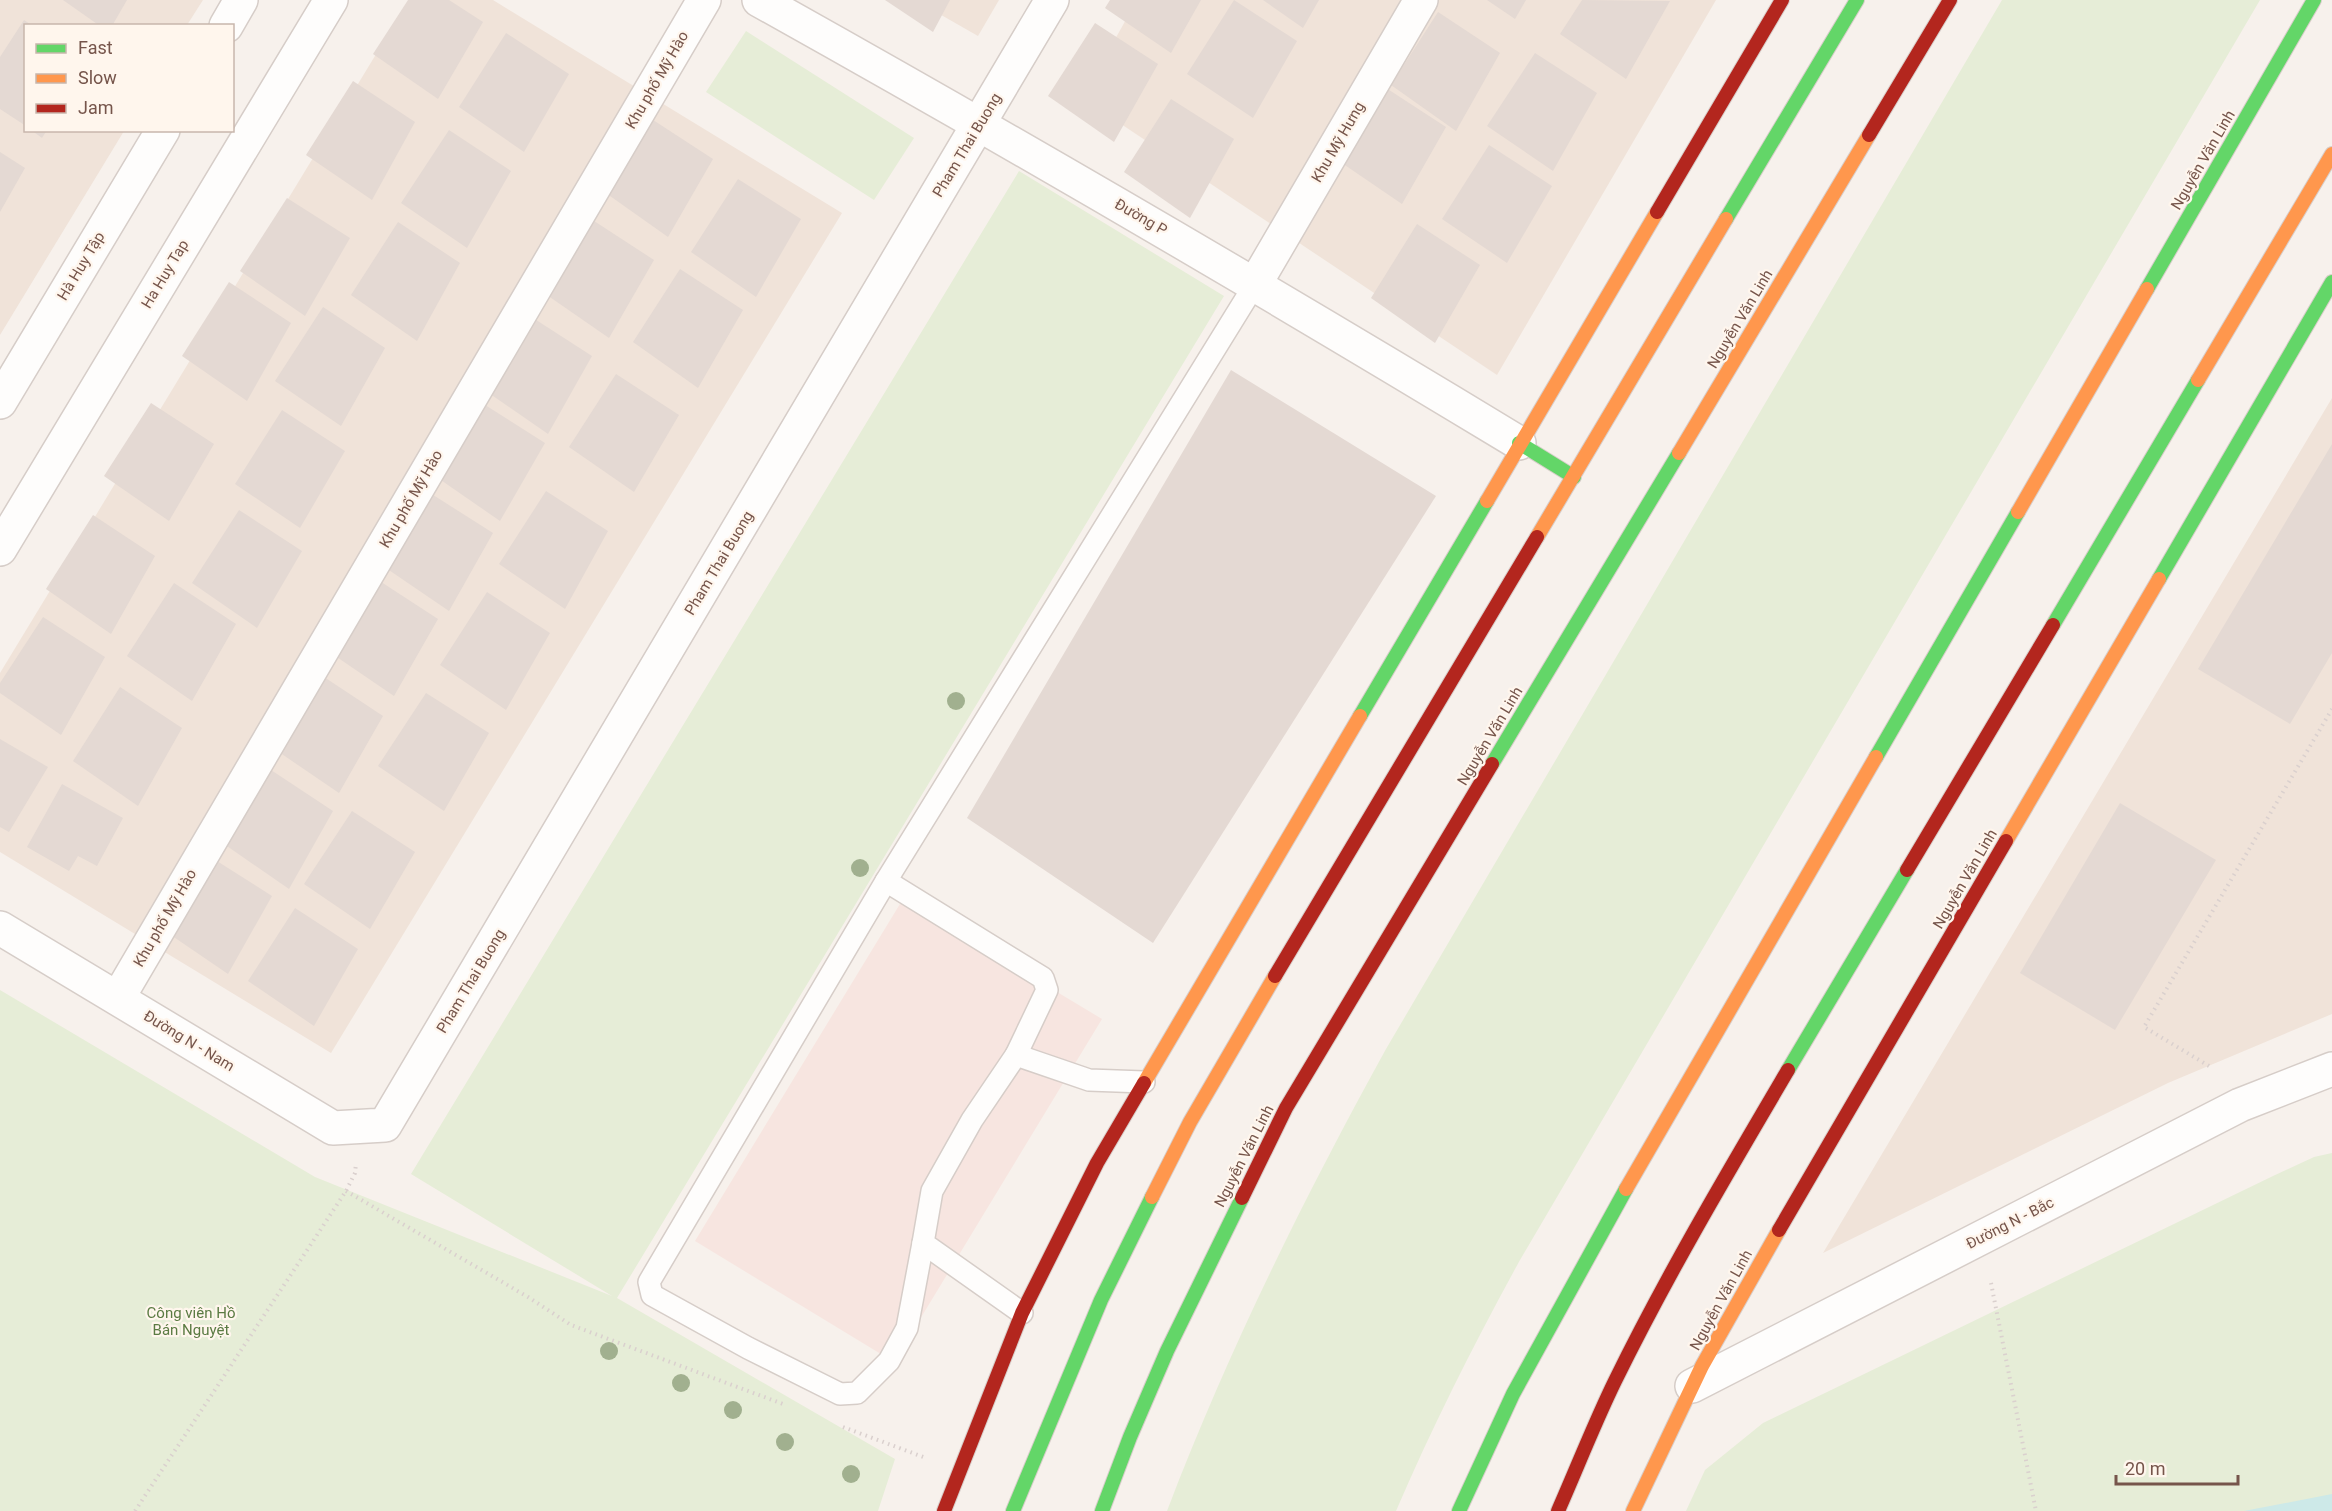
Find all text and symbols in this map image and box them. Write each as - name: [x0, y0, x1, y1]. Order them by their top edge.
- legend: [24, 24, 234, 132]
- street label: Khu phố Mỹ Hào: [622, 28, 692, 132]
- text: Fast: [78, 37, 113, 58]
- text: Slow: [78, 67, 117, 88]
- street label: Pham Thai Buong: [929, 90, 1005, 200]
- text: Jam: [78, 97, 114, 118]
- street label: Khu Mỹ Hưng: [1308, 98, 1368, 186]
- street label: Nguyễn Văn Linh: [2167, 107, 2239, 213]
- street label: Đường P: [1111, 195, 1171, 239]
- street label: Hà Huy Tập: [54, 228, 108, 304]
- street label: Ha Huy Tap: [138, 236, 192, 312]
- street label: Nguyễn Văn Linh: [1703, 266, 1777, 372]
- street label: Khu phố Mỹ Hào: [376, 447, 446, 551]
- street label: Pham Thai Buong: [681, 508, 757, 618]
- street label: Nguyễn Văn Linh: [1453, 683, 1527, 789]
- street label: Nguyễn Văn Linh: [1929, 826, 2001, 932]
- street label: Khu phố Mỹ Hào: [130, 866, 200, 970]
- street label: Pham Thai Buong: [433, 926, 509, 1036]
- street label: Đường N - Nam: [140, 1007, 238, 1075]
- street label: Nguyễn Văn Linh: [1211, 1102, 1277, 1210]
- street label: Đường N - Bắc: [1963, 1193, 2057, 1253]
- street label: Nguyễn Văn Linh: [1686, 1247, 1756, 1353]
- park label: Công viên Hồ Bán Nguyệt: [147, 1304, 235, 1339]
- scale bar: [2116, 1448, 2238, 1486]
- text: 20 m: [2125, 1458, 2165, 1479]

